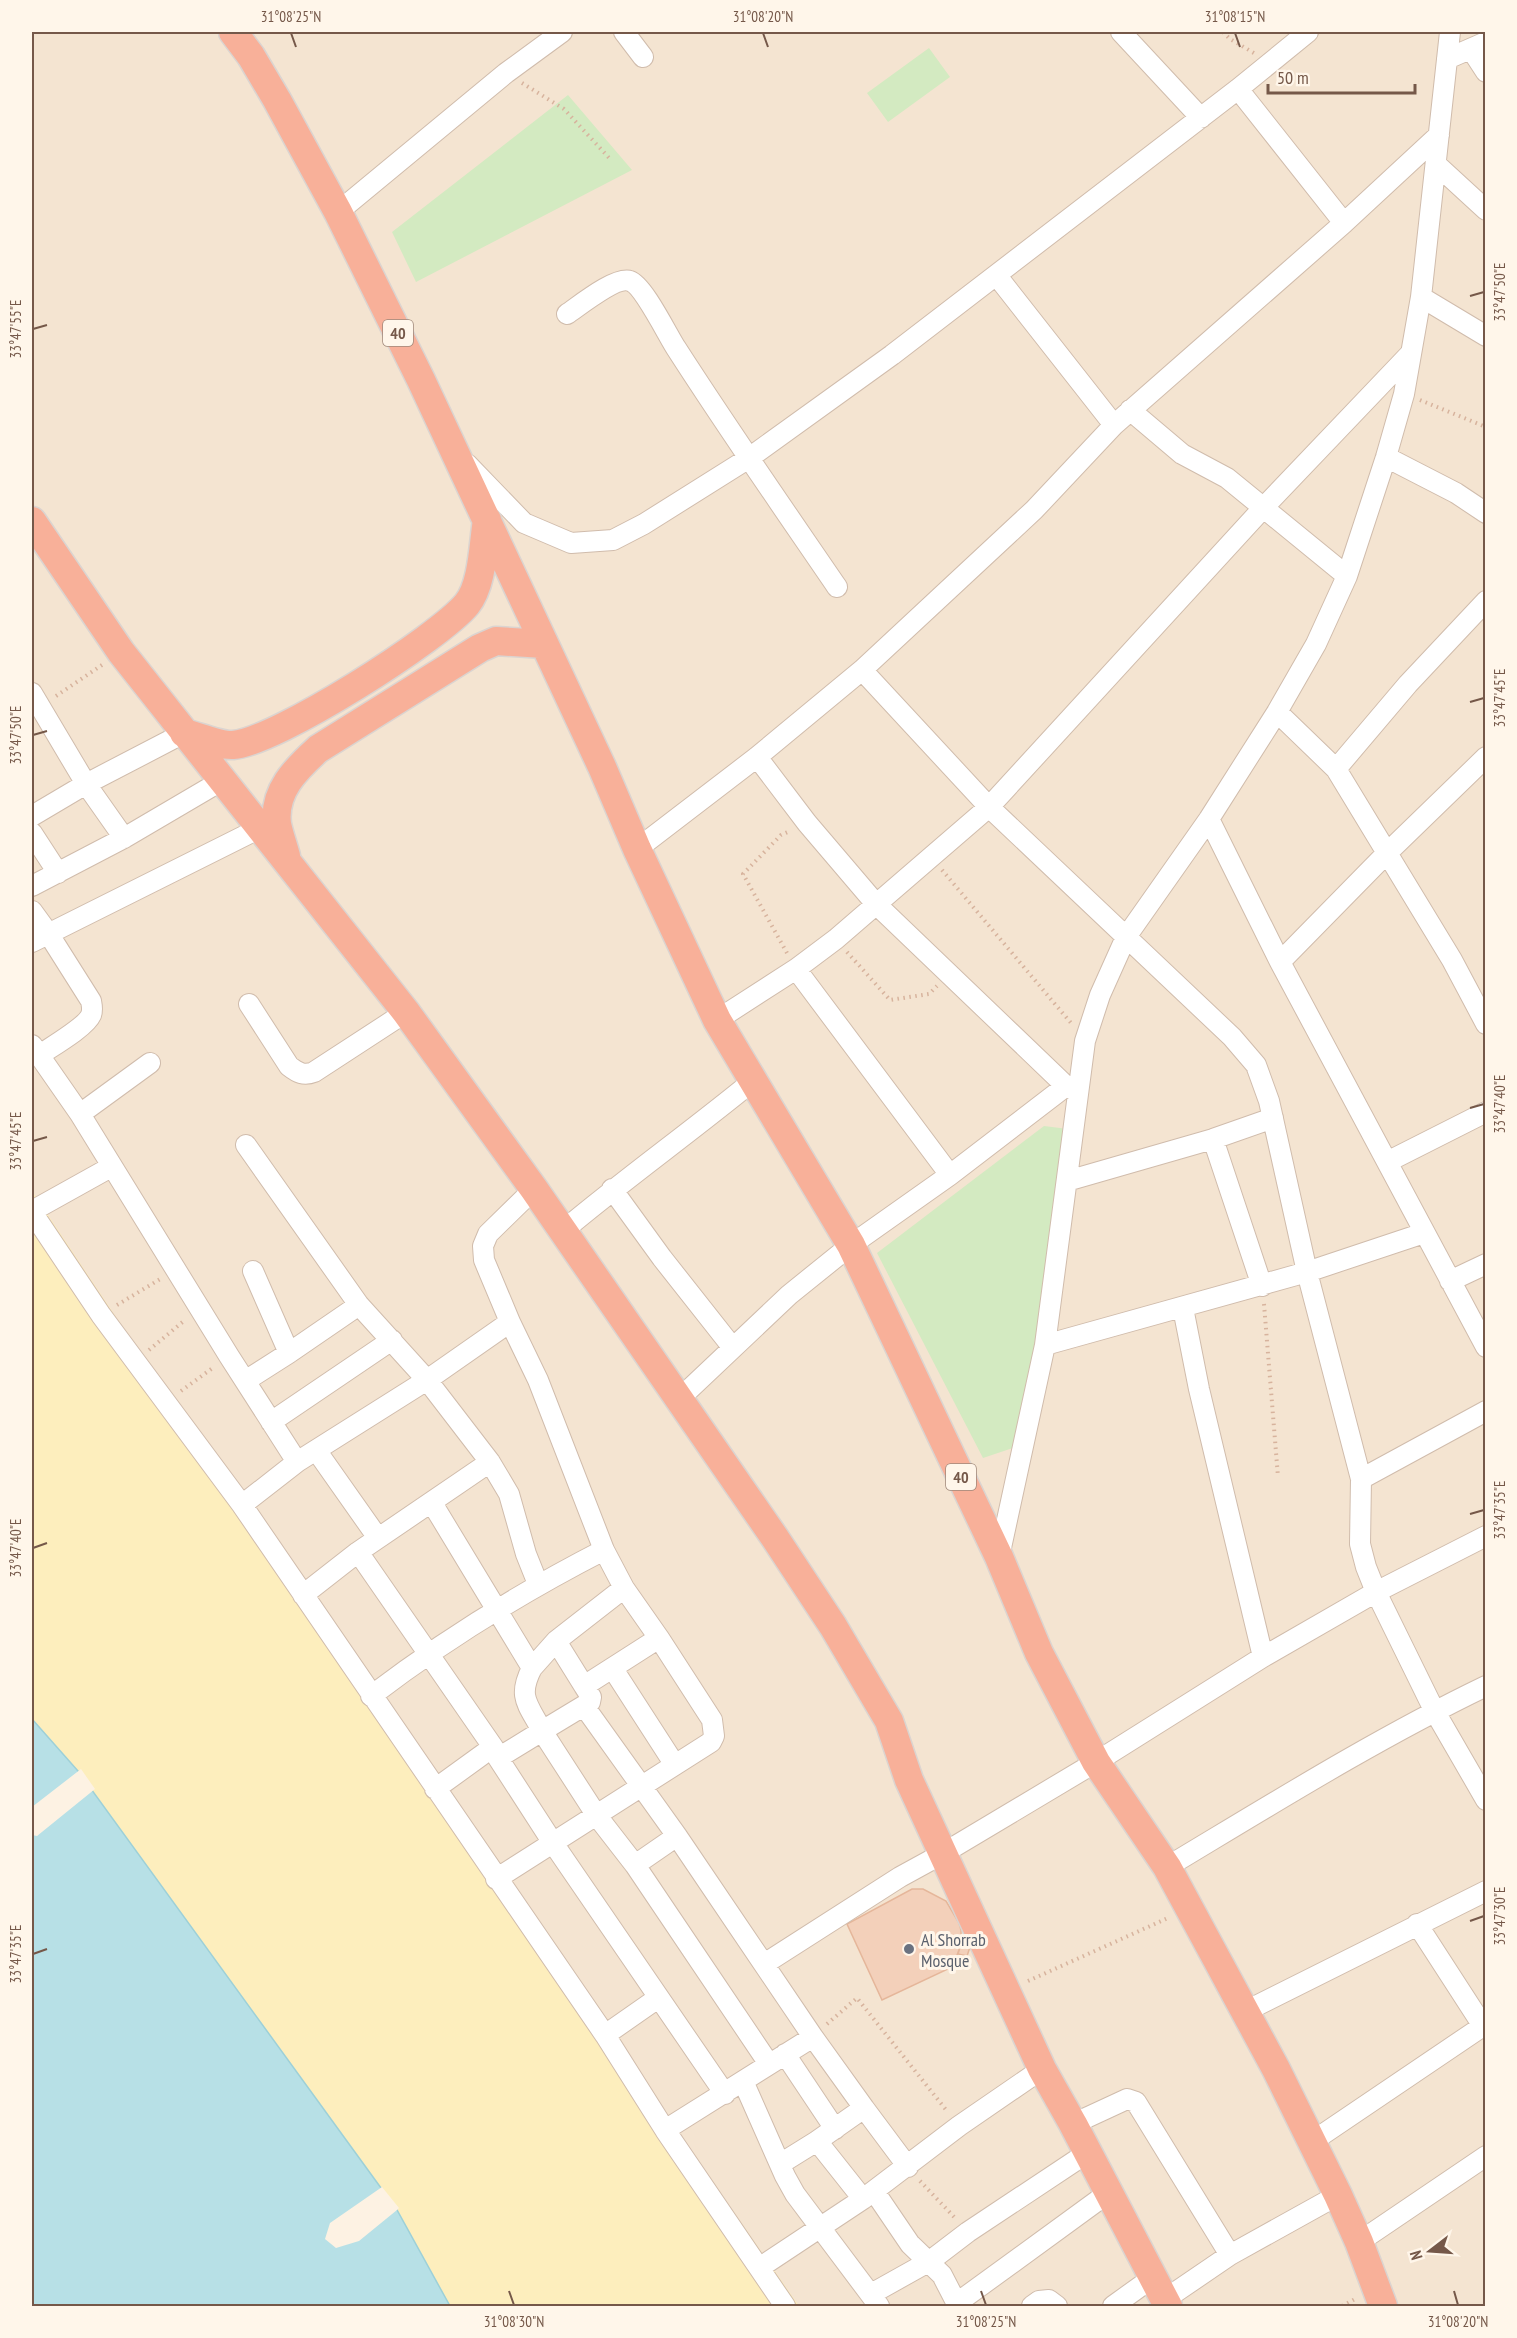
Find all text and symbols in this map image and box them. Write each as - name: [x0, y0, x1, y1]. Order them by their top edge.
- text: 31°08'25"N: [261, 7, 321, 26]
- text: 31°08'20"N: [733, 7, 793, 26]
- text: 31°08'15"N: [1205, 7, 1265, 26]
- scale bar: [1268, 57, 1415, 95]
- text: 50 m: [1277, 66, 1309, 89]
- text: 33°47'50"E: [1490, 262, 1509, 322]
- text: 33°47'55"E: [6, 299, 25, 359]
- road number: 40: [383, 320, 413, 346]
- text: 33°47'45"E: [1490, 668, 1509, 728]
- text: 33°47'50"E: [6, 705, 25, 765]
- text: 33°47'40"E: [1490, 1074, 1509, 1134]
- text: 33°47'45"E: [6, 1111, 25, 1171]
- road number: 40: [946, 1464, 976, 1490]
- text: 33°47'35"E: [1490, 1480, 1509, 1540]
- text: 33°47'40"E: [6, 1518, 25, 1578]
- text: 33°47'30"E: [1490, 1886, 1509, 1946]
- text: 33°47'35"E: [6, 1924, 25, 1984]
- place label: Al Shorrab Mosque: [921, 1928, 986, 1972]
- marker: Al Shorrab Mosque: [902, 1942, 916, 1956]
- north arrow: [1400, 2221, 1460, 2281]
- text: N: [1405, 2248, 1426, 2262]
- text: 31°08'30"N: [484, 2312, 544, 2331]
- text: 31°08'25"N: [956, 2312, 1016, 2331]
- text: 31°08'20"N: [1428, 2312, 1488, 2331]

